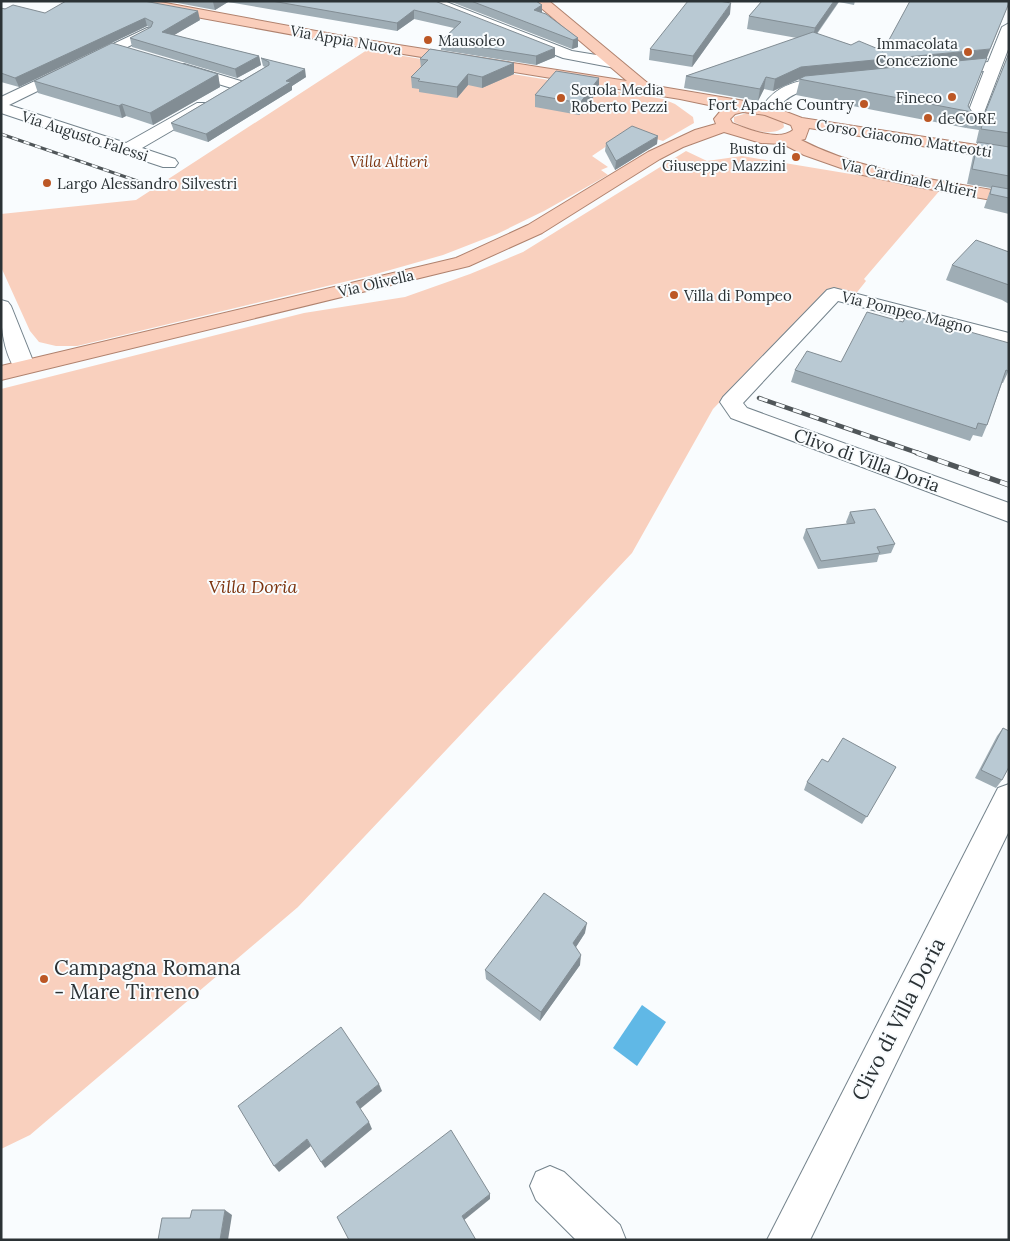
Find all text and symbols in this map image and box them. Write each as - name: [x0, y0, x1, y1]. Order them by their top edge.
- street label: Via Appia Nuova: [288, 21, 404, 59]
- place label: Mausoleo: [438, 31, 505, 50]
- marker: Mausoleo: [422, 34, 434, 46]
- place label: Immacolata Concezione: [876, 34, 958, 70]
- marker: Immacolata Concezione: [962, 46, 974, 58]
- place label: Scuola Media Roberto Pezzi: [571, 80, 668, 116]
- place label: Fineco: [896, 88, 942, 107]
- marker: Fineco: [946, 91, 958, 103]
- marker: Scuola Media Roberto Pezzi: [555, 92, 567, 104]
- place label: Fort Apache Country: [708, 95, 854, 114]
- marker: Fort Apache Country: [858, 98, 870, 110]
- street label: Via Augusto Falessi: [18, 106, 151, 165]
- place label: deCORE: [938, 109, 996, 128]
- marker: deCORE: [922, 112, 934, 124]
- street label: Corso Giacomo Matteotti: [815, 115, 993, 161]
- place label: Busto di Giuseppe Mazzini: [662, 139, 786, 175]
- marker: Busto di Giuseppe Mazzini: [790, 151, 802, 163]
- park label: Villa Altieri: [350, 152, 428, 171]
- street label: Via Cardinale Altieri: [838, 154, 979, 202]
- place label: Largo Alessandro Silvestri: [57, 174, 237, 193]
- marker: Largo Alessandro Silvestri: [41, 177, 53, 189]
- street label: Via Olivella: [335, 265, 416, 301]
- place label: Villa di Pompeo: [683, 286, 792, 305]
- street label: Via Pompeo Magno: [839, 286, 975, 337]
- marker: Villa di Pompeo: [668, 289, 680, 301]
- street label: Clivo di Villa Doria: [791, 423, 943, 497]
- park label: Villa Doria: [209, 575, 298, 598]
- street label: Clivo di Villa Doria: [845, 933, 951, 1105]
- place label: Campagna Romana - Mare Tirreno: [54, 954, 241, 1005]
- marker: Campagna Romana - Mare Tirreno: [38, 973, 50, 985]

